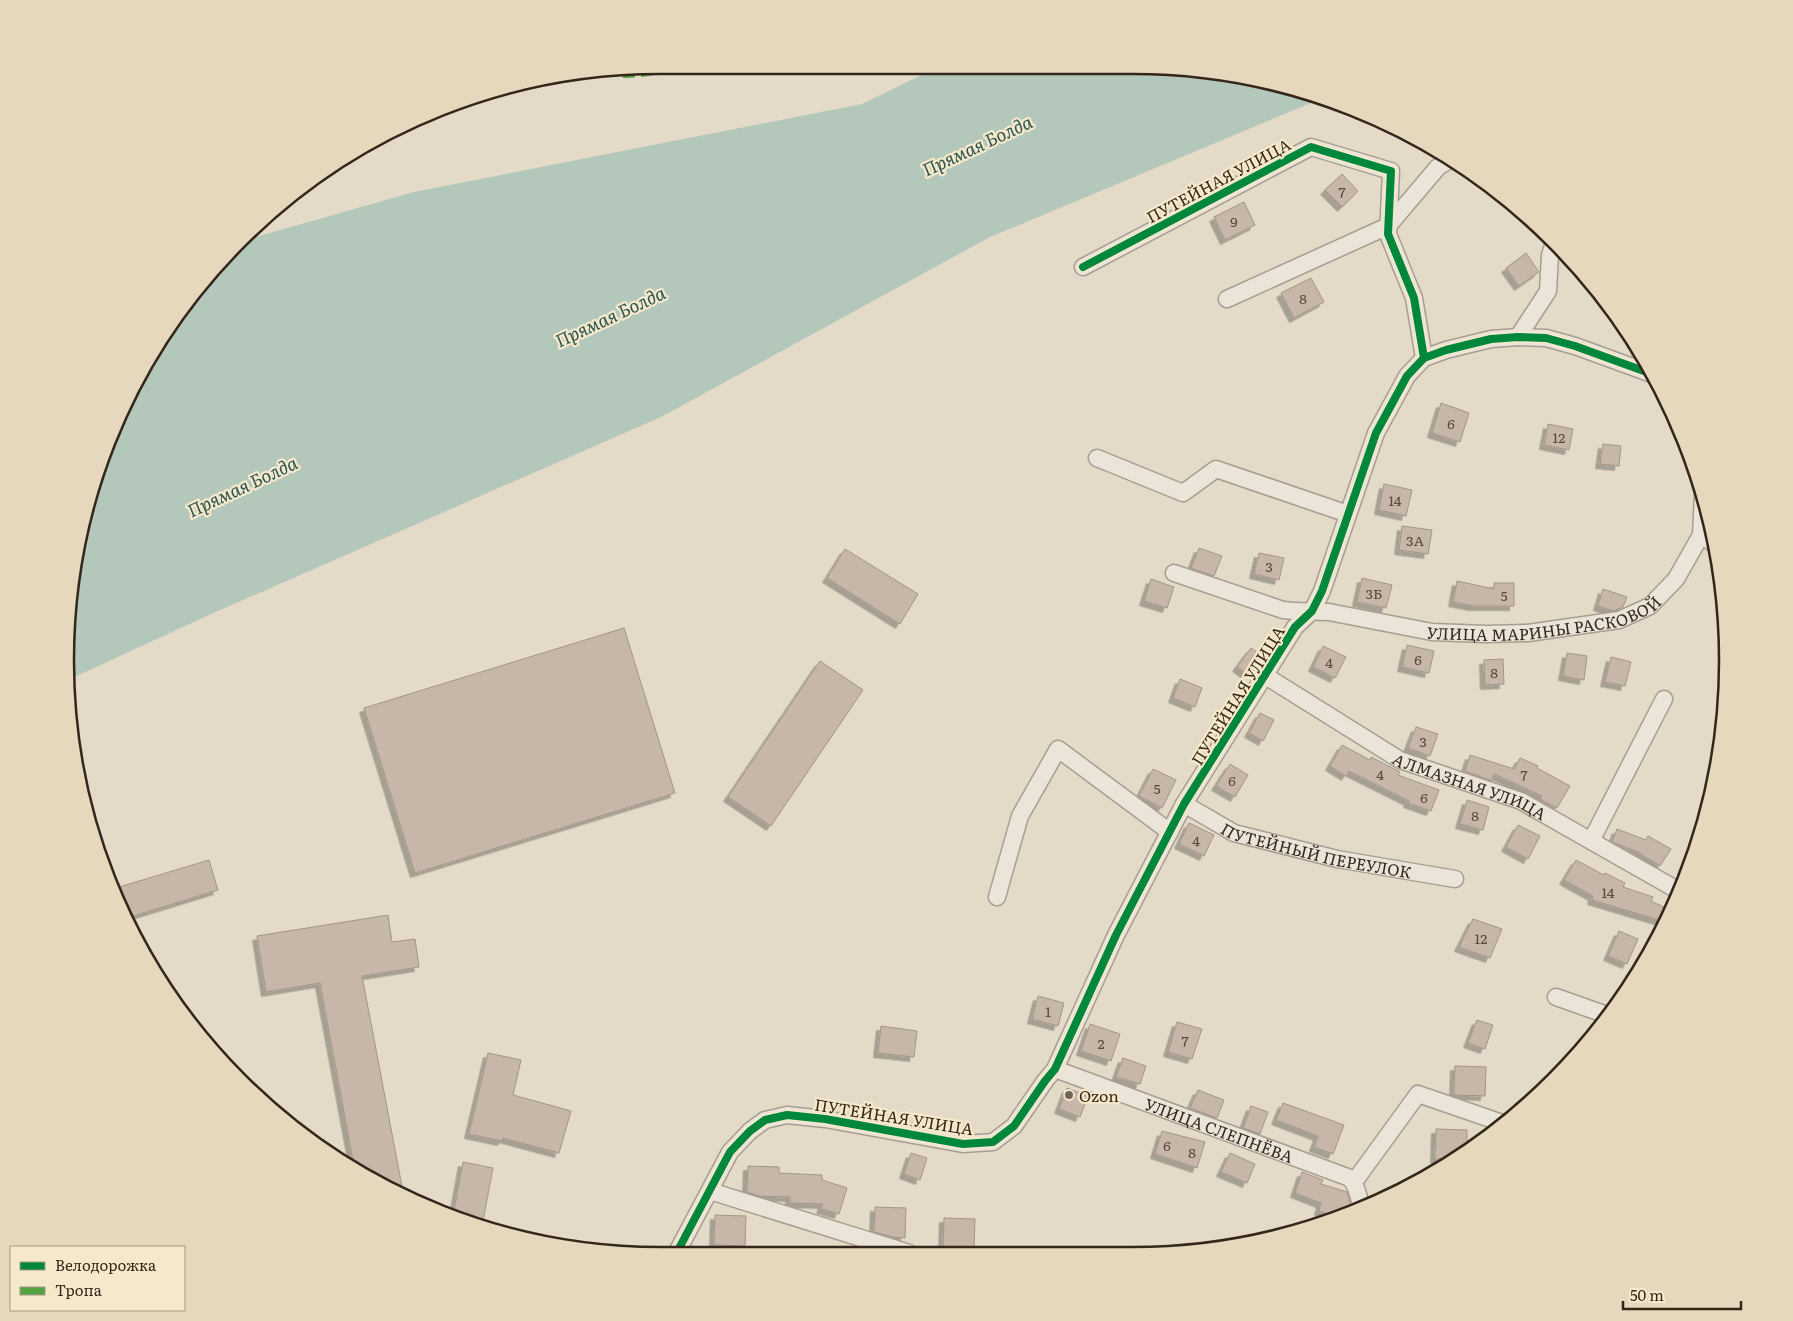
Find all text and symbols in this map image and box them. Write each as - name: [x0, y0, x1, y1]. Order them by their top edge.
- water label: Прямая Болда: [917, 107, 1037, 182]
- street label: ПУТЕЙНАЯ УЛИЦА: [1142, 132, 1295, 228]
- house number: 7: [1338, 181, 1346, 201]
- house number: 9: [1230, 211, 1238, 231]
- water label: Прямая Болда: [550, 278, 670, 353]
- house number: 8: [1299, 288, 1307, 308]
- house number: 6: [1447, 413, 1455, 433]
- house number: 12: [1553, 427, 1565, 447]
- water label: Прямая Болда: [182, 448, 302, 523]
- house number: 14: [1389, 490, 1402, 510]
- house number: 3А: [1406, 530, 1425, 550]
- house number: 3: [1265, 556, 1273, 576]
- house number: 3Б: [1366, 583, 1382, 603]
- house number: 5: [1500, 585, 1508, 605]
- street label: УЛИЦА МАРИНЫ РАСКОВОЙ: [1425, 590, 1666, 646]
- street label: ПУТЕЙНАЯ УЛИЦА: [1184, 620, 1290, 769]
- house number: 6: [1414, 649, 1422, 669]
- house number: 4: [1325, 652, 1333, 672]
- house number: 8: [1490, 662, 1498, 682]
- house number: 3: [1419, 731, 1427, 751]
- street label: АЛМАЗНАЯ УЛИЦА: [1388, 746, 1551, 825]
- house number: 4: [1376, 764, 1384, 784]
- house number: 7: [1520, 764, 1528, 784]
- house number: 6: [1228, 770, 1236, 790]
- house number: 5: [1153, 778, 1161, 798]
- house number: 6: [1420, 787, 1428, 807]
- house number: 8: [1471, 805, 1479, 825]
- street label: ПУТЕЙНЫЙ ПЕРЕУЛОК: [1217, 816, 1413, 883]
- house number: 4: [1192, 830, 1200, 850]
- house number: 14: [1602, 882, 1615, 902]
- house number: 12: [1475, 928, 1487, 948]
- house number: 1: [1045, 1001, 1051, 1021]
- house number: 7: [1181, 1030, 1189, 1050]
- house number: 2: [1097, 1033, 1105, 1053]
- place label: Ozon: [1079, 1083, 1119, 1107]
- marker: Ozon: [1063, 1089, 1075, 1101]
- street label: УЛИЦА СЛЕПНЁВА: [1141, 1091, 1297, 1168]
- street label: ПУТЕЙНАЯ УЛИЦА: [813, 1092, 975, 1140]
- house number: 6: [1163, 1135, 1171, 1155]
- house number: 8: [1188, 1142, 1196, 1162]
- legend: [10, 1246, 185, 1311]
- text: Велодорожка: [55, 1253, 157, 1276]
- text: Тропа: [55, 1278, 103, 1301]
- scale bar: [1623, 1278, 1740, 1310]
- text: 50 m: [1630, 1283, 1664, 1306]

